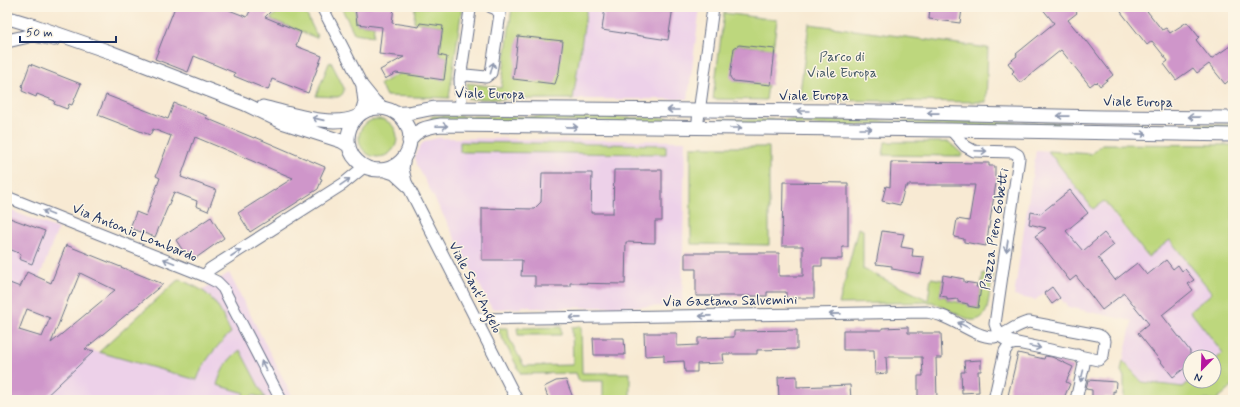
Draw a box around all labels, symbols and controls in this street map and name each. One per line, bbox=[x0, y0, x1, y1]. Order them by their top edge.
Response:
scale bar bbox=[20, 18, 116, 44]
text: 50 m bbox=[26, 25, 53, 41]
park label: Parco di Viale Europa bbox=[807, 48, 877, 82]
one-way arrow bbox=[489, 62, 496, 75]
street label: Viale Europa bbox=[455, 84, 525, 104]
street label: Viale Europa bbox=[779, 87, 849, 105]
street label: Viale Europa bbox=[1103, 92, 1173, 112]
one-way arrow bbox=[667, 106, 680, 114]
one-way arrow bbox=[797, 107, 810, 115]
one-way arrow bbox=[927, 109, 940, 116]
one-way arrow bbox=[1057, 112, 1070, 119]
one-way arrow bbox=[1188, 113, 1201, 121]
one-way arrow bbox=[312, 115, 325, 123]
one-way arrow bbox=[435, 122, 448, 129]
one-way arrow bbox=[565, 123, 578, 131]
one-way arrow bbox=[729, 125, 742, 132]
one-way arrow bbox=[859, 125, 872, 133]
one-way arrow bbox=[1134, 130, 1147, 137]
one-way arrow bbox=[974, 147, 987, 155]
street label: Piazza Piero Gobetti bbox=[976, 167, 1014, 291]
one-way arrow bbox=[339, 178, 350, 186]
street label: Via Antonio Lombardo bbox=[69, 200, 200, 266]
one-way arrow bbox=[43, 209, 55, 217]
street label: Viale Sant'Angelo bbox=[442, 239, 506, 337]
one-way arrow bbox=[1002, 239, 1010, 252]
one-way arrow bbox=[230, 248, 242, 256]
one-way arrow bbox=[164, 257, 176, 265]
street label: Via Gaetano Salvemini bbox=[663, 291, 797, 311]
one-way arrow bbox=[829, 310, 842, 318]
one-way arrow bbox=[699, 312, 712, 319]
one-way arrow bbox=[569, 314, 582, 321]
one-way arrow bbox=[957, 321, 969, 329]
one-way arrow bbox=[1028, 343, 1041, 351]
north arrow bbox=[1182, 349, 1222, 389]
one-way arrow bbox=[259, 361, 267, 373]
text: N bbox=[1192, 369, 1205, 385]
one-way arrow bbox=[1077, 370, 1085, 383]

